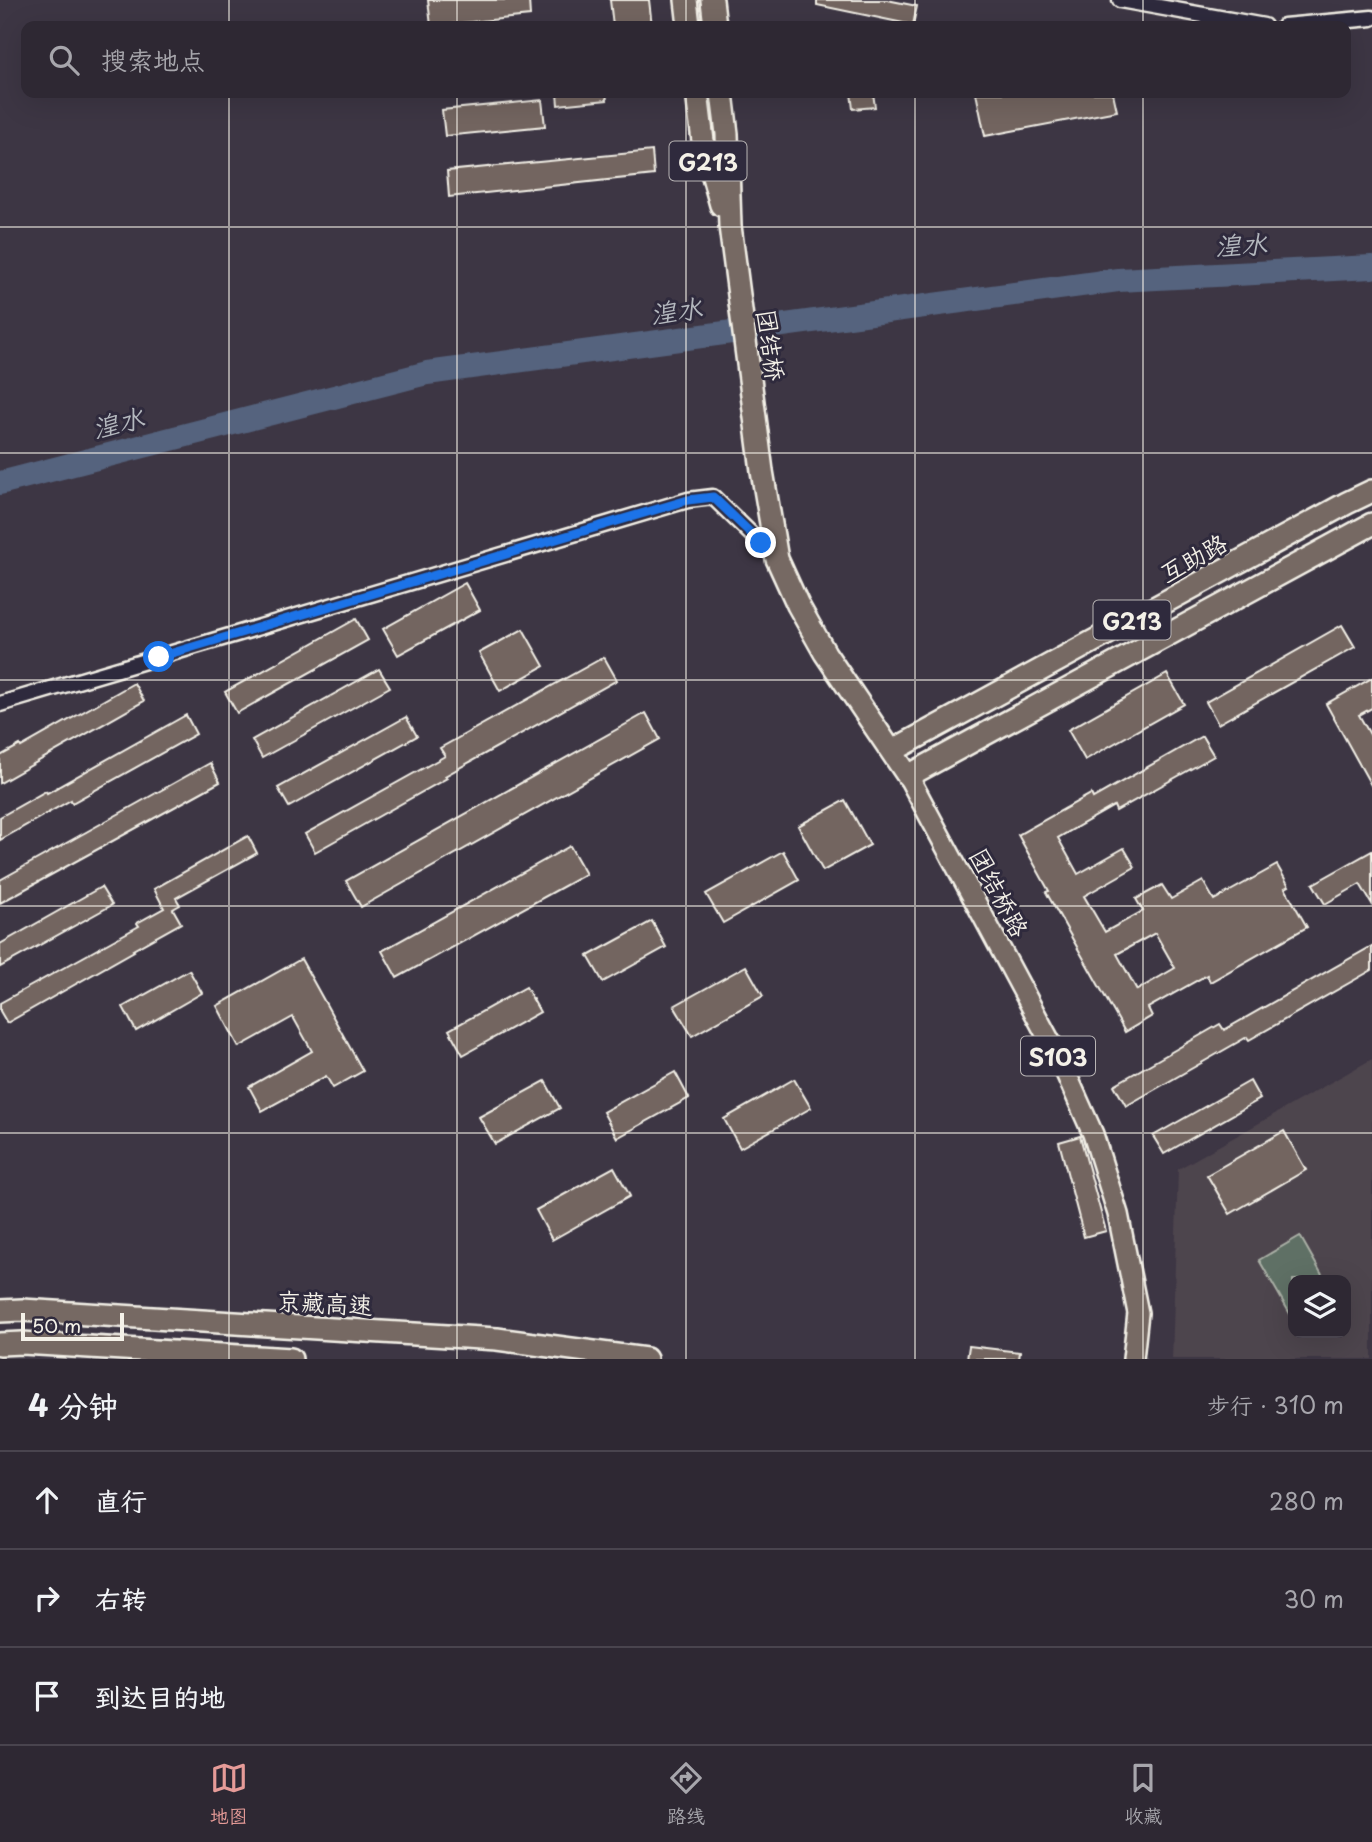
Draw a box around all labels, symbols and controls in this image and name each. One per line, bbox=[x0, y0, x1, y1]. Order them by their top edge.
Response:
search box bbox=[21, 21, 1351, 98]
text: 搜索地点 bbox=[101, 40, 205, 79]
icon: search bbox=[45, 41, 83, 79]
road number: G213 bbox=[670, 142, 746, 180]
water label: 湟水 bbox=[1214, 223, 1269, 265]
water label: 湟水 bbox=[648, 287, 705, 333]
street label: 团结桥 bbox=[749, 307, 795, 383]
water label: 湟水 bbox=[88, 397, 149, 447]
street label: 互助路 bbox=[1153, 524, 1233, 590]
route end bbox=[745, 527, 776, 558]
road number: G213 bbox=[1094, 600, 1170, 640]
route start bbox=[143, 641, 174, 672]
street label: 团结桥路 bbox=[962, 841, 1038, 943]
road number: S103 bbox=[1021, 1036, 1095, 1076]
map controls bbox=[1288, 1275, 1351, 1338]
button: layers bbox=[1288, 1275, 1351, 1338]
street label: 京藏高速 bbox=[276, 1282, 374, 1322]
scale bar bbox=[21, 1310, 124, 1342]
text: 50 m bbox=[32, 1311, 81, 1339]
text: 4 分钟 bbox=[28, 1382, 118, 1427]
text: 步行 · 310 m bbox=[1207, 1387, 1344, 1422]
icon: ahead bbox=[28, 1481, 66, 1519]
text: 直行 bbox=[95, 1481, 147, 1520]
text: 280 m bbox=[1269, 1483, 1344, 1518]
icon: right bbox=[28, 1579, 66, 1617]
text: 右转 bbox=[95, 1579, 147, 1618]
text: 30 m bbox=[1283, 1581, 1344, 1616]
icon: arrive bbox=[28, 1677, 66, 1715]
text: 到达目的地 bbox=[95, 1677, 225, 1716]
tab: 地图 bbox=[210, 1759, 248, 1829]
tab: 路线 bbox=[667, 1759, 705, 1829]
tab: 收藏 bbox=[1124, 1759, 1162, 1829]

